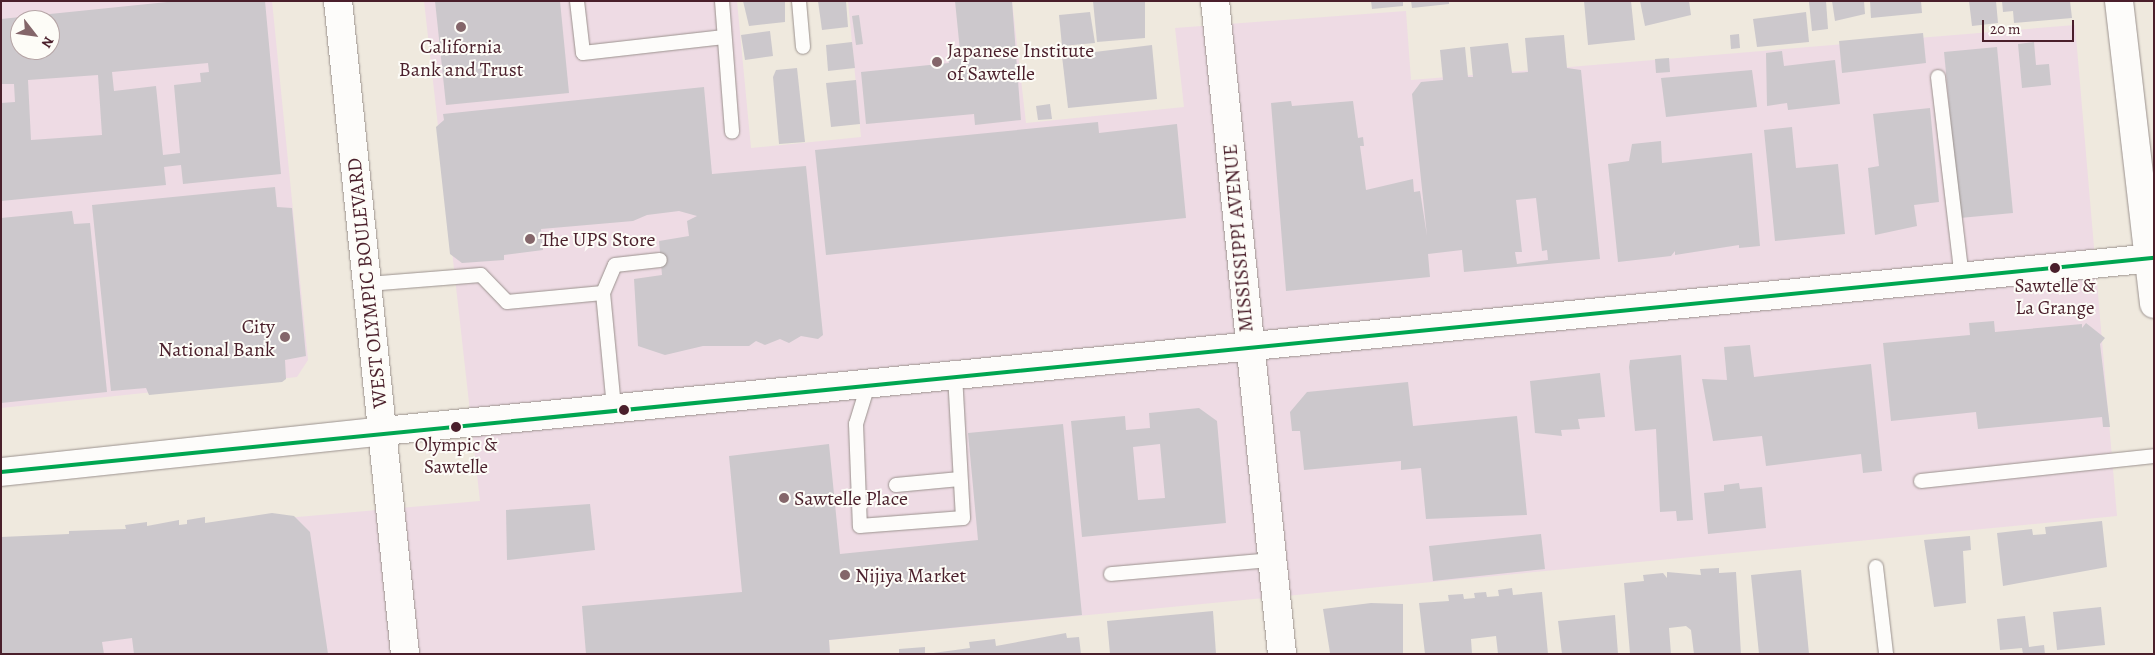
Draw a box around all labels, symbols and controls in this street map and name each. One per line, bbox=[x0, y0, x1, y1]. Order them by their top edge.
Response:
north arrow bbox=[10, 10, 60, 60]
scale bar bbox=[1985, 10, 2078, 42]
text: 20 m bbox=[1990, 19, 2021, 39]
marker: California Bank and Trust bbox=[455, 21, 467, 33]
text: N bbox=[37, 33, 58, 51]
place label: California Bank and Trust bbox=[399, 35, 523, 82]
place label: Japanese Institute of Sawtelle bbox=[947, 39, 1094, 86]
marker: Japanese Institute of Sawtelle bbox=[931, 56, 943, 68]
street label: MISSISSIPPI AVENUE bbox=[1218, 143, 1258, 333]
street label: WEST OLYMPIC BOULEVARD bbox=[342, 157, 392, 409]
place label: The UPS Store bbox=[540, 227, 655, 251]
marker: The UPS Store bbox=[524, 233, 536, 245]
marker: Sawtelle & La Grange bbox=[2050, 263, 2060, 273]
place label: Sawtelle & La Grange bbox=[2014, 276, 2096, 320]
place label: City National Bank bbox=[158, 314, 275, 361]
marker: City National Bank bbox=[279, 331, 291, 343]
unlabelled marker bbox=[619, 405, 629, 415]
marker: Olympic & Sawtelle bbox=[451, 422, 461, 432]
place label: Olympic & Sawtelle bbox=[415, 435, 497, 479]
place label: Sawtelle Place bbox=[794, 486, 908, 510]
marker: Sawtelle Place bbox=[778, 492, 790, 504]
place label: Nijiya Market bbox=[855, 563, 966, 587]
marker: Nijiya Market bbox=[839, 569, 851, 581]

